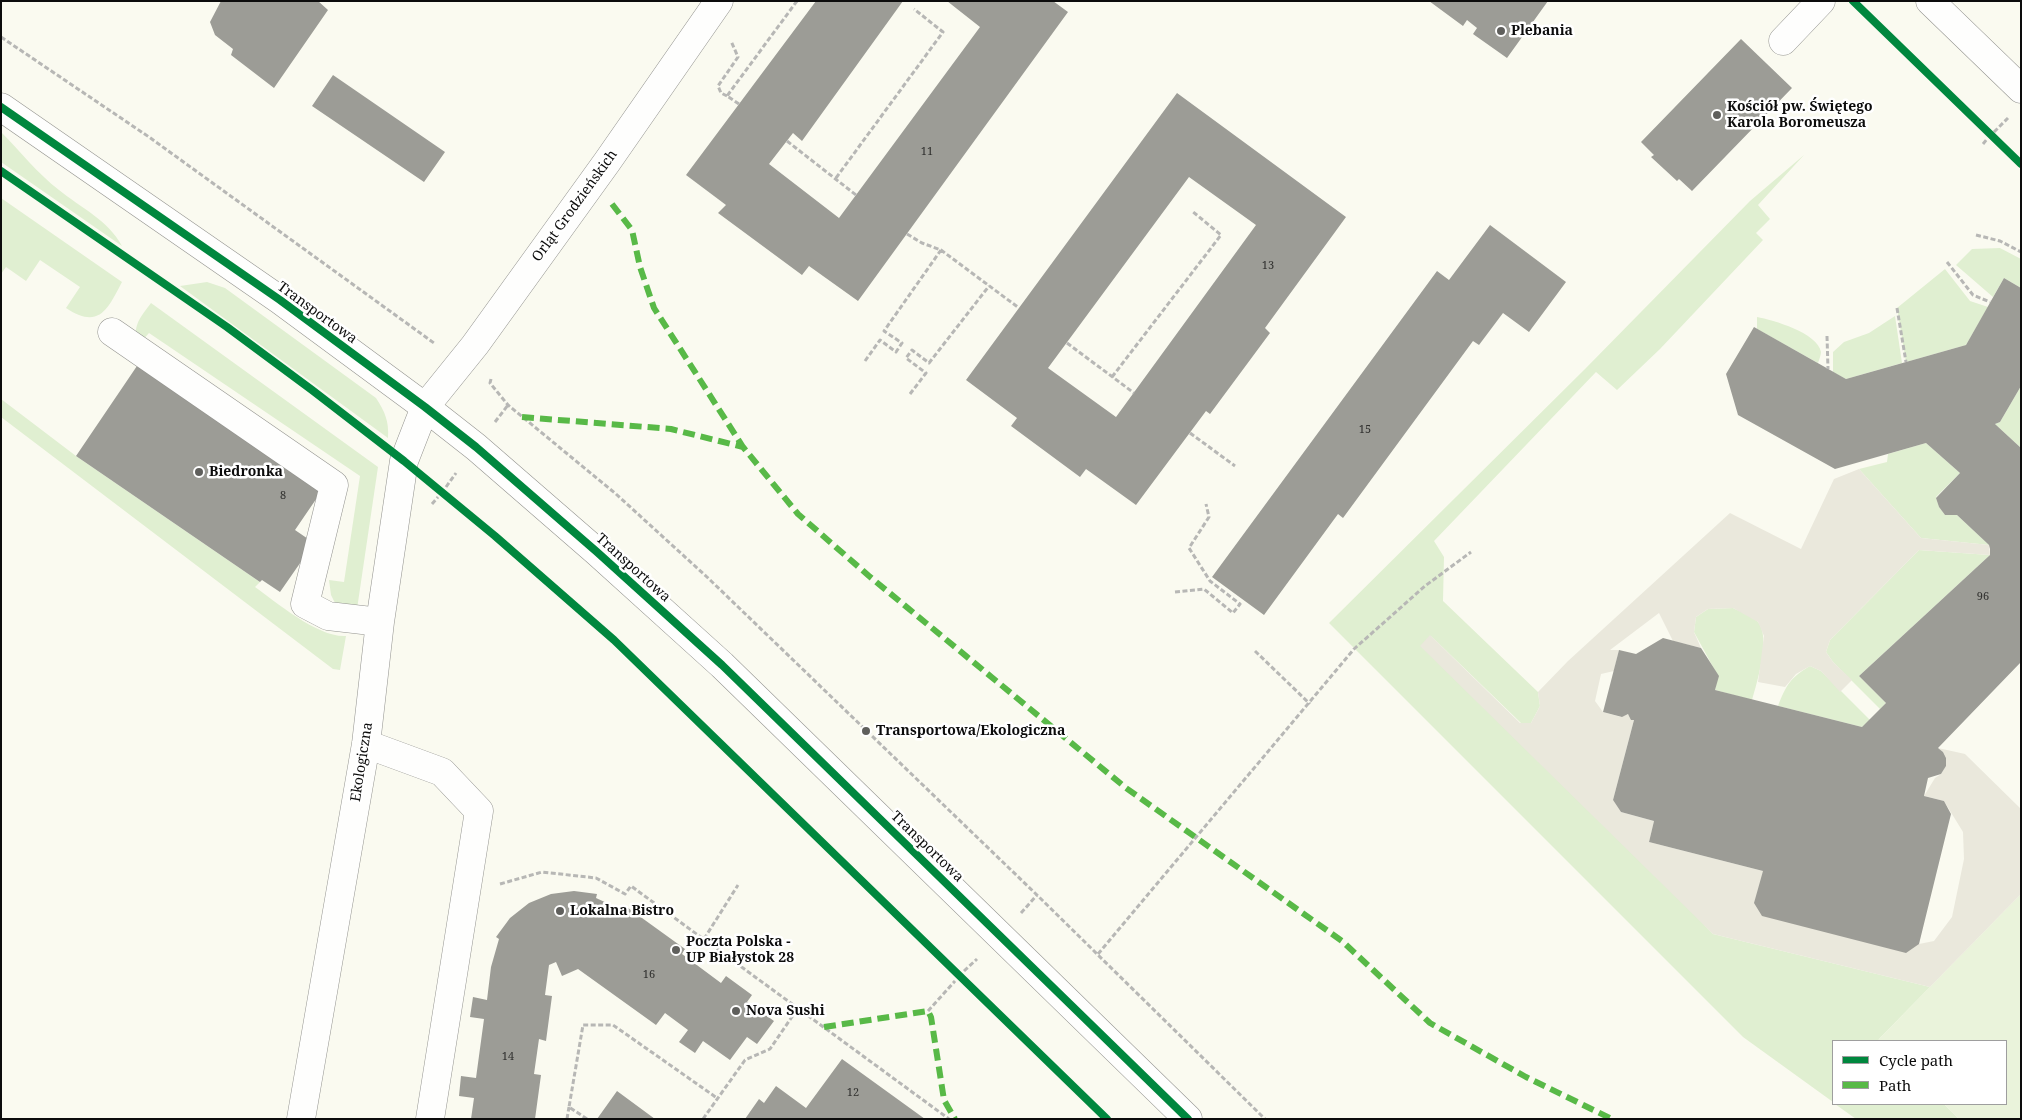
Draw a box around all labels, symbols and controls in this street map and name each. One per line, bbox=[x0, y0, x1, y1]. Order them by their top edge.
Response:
place label: Plebania bbox=[1511, 23, 1573, 39]
marker: Plebania bbox=[1495, 25, 1507, 37]
place label: Kościół pw. Świętego Karola Boromeusza bbox=[1727, 99, 1873, 132]
marker: Kościół pw. Świętego Karola Boromeusza bbox=[1711, 109, 1723, 121]
house number: 11 bbox=[921, 145, 933, 159]
street label: Orląt Grodzieńskich bbox=[529, 147, 621, 265]
house number: 13 bbox=[1262, 259, 1274, 273]
street label: Transportowa bbox=[274, 278, 360, 348]
house number: 15 bbox=[1359, 423, 1371, 437]
place label: Biedronka bbox=[209, 464, 283, 480]
marker: Biedronka bbox=[193, 466, 205, 478]
house number: 8 bbox=[280, 489, 286, 503]
street label: Transportowa bbox=[592, 530, 674, 606]
house number: 96 bbox=[1977, 590, 1989, 604]
street label: Ekologiczna bbox=[347, 721, 377, 803]
place label: Transportowa/Ekologiczna bbox=[876, 723, 1065, 739]
marker: Transportowa/Ekologiczna bbox=[860, 725, 872, 737]
street label: Transportowa bbox=[887, 808, 967, 886]
place label: Lokalna Bistro bbox=[570, 903, 674, 919]
marker: Lokalna Bistro bbox=[554, 905, 566, 917]
place label: Poczta Polska - UP Białystok 28 bbox=[686, 934, 794, 966]
marker: Poczta Polska - UP Białystok 28 bbox=[670, 944, 682, 956]
house number: 16 bbox=[643, 968, 655, 982]
place label: Nova Sushi bbox=[746, 1003, 825, 1019]
marker: Nova Sushi bbox=[730, 1005, 742, 1017]
legend bbox=[1832, 1040, 2007, 1105]
house number: 14 bbox=[502, 1050, 514, 1064]
text: Cycle path bbox=[1879, 1050, 1953, 1070]
text: Path bbox=[1879, 1075, 1911, 1095]
house number: 12 bbox=[847, 1086, 859, 1100]

